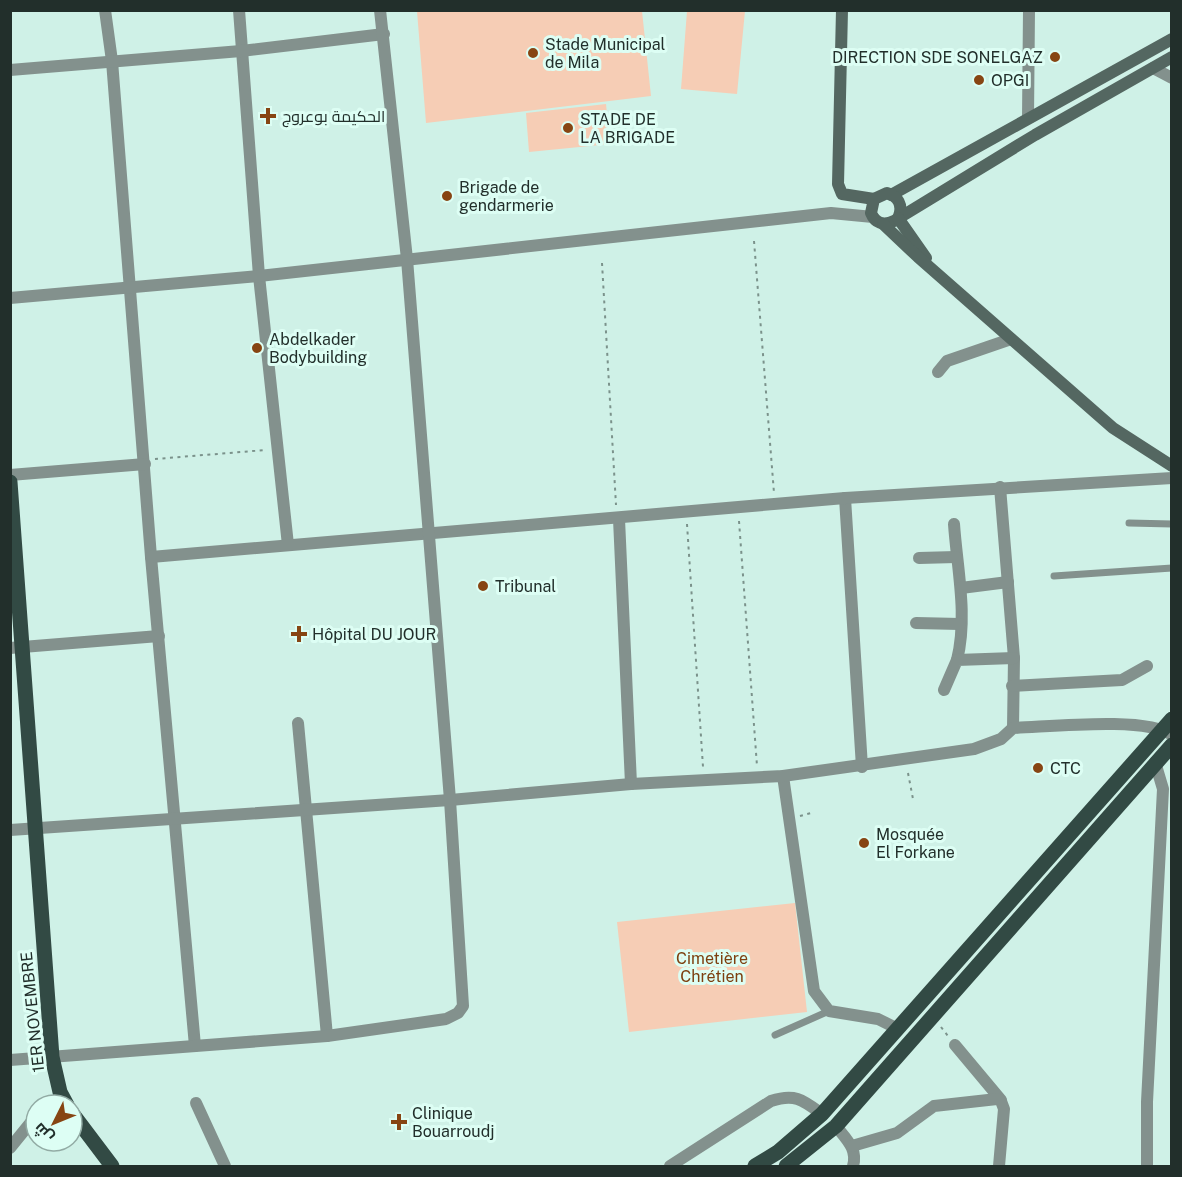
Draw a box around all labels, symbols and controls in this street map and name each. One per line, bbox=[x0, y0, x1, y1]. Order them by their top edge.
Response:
place label: Stade Municipal de Mila bbox=[545, 35, 665, 72]
marker: Stade Municipal de Mila bbox=[526, 46, 540, 60]
place label: DIRECTION SDE SONELGAZ bbox=[832, 48, 1043, 67]
marker: DIRECTION SDE SONELGAZ bbox=[1048, 50, 1062, 64]
place label: OPGI bbox=[991, 71, 1029, 90]
marker: OPGI bbox=[972, 73, 986, 87]
marker: الحكيمة بوعروج bbox=[259, 107, 277, 125]
place label: الحكيمة بوعروج bbox=[282, 107, 385, 128]
place label: STADE DE LA BRIGADE bbox=[580, 110, 675, 147]
marker: STADE DE LA BRIGADE bbox=[561, 121, 575, 135]
place label: Brigade de gendarmerie bbox=[459, 178, 554, 215]
marker: Brigade de gendarmerie bbox=[440, 189, 454, 203]
place label: Abdelkader Bodybuilding bbox=[269, 330, 367, 367]
marker: Abdelkader Bodybuilding bbox=[250, 341, 264, 355]
place label: Tribunal bbox=[495, 577, 556, 596]
marker: Tribunal bbox=[476, 579, 490, 593]
marker: Hôpital DU JOUR bbox=[290, 625, 308, 643]
place label: Hôpital DU JOUR bbox=[312, 625, 436, 644]
place label: CTC bbox=[1050, 759, 1081, 778]
marker: CTC bbox=[1031, 761, 1045, 775]
place label: Mosquée El Forkane bbox=[876, 825, 955, 862]
marker: Mosquée El Forkane bbox=[857, 836, 871, 850]
park label: Cimetière Chrétien bbox=[676, 949, 748, 986]
street label: 1ER NOVEMBRE bbox=[17, 951, 48, 1073]
north arrow bbox=[24, 1093, 84, 1153]
place label: Clinique Bouarroudj bbox=[412, 1104, 494, 1141]
marker: Clinique Bouarroudj bbox=[390, 1113, 408, 1131]
text: ش bbox=[29, 1119, 57, 1147]

